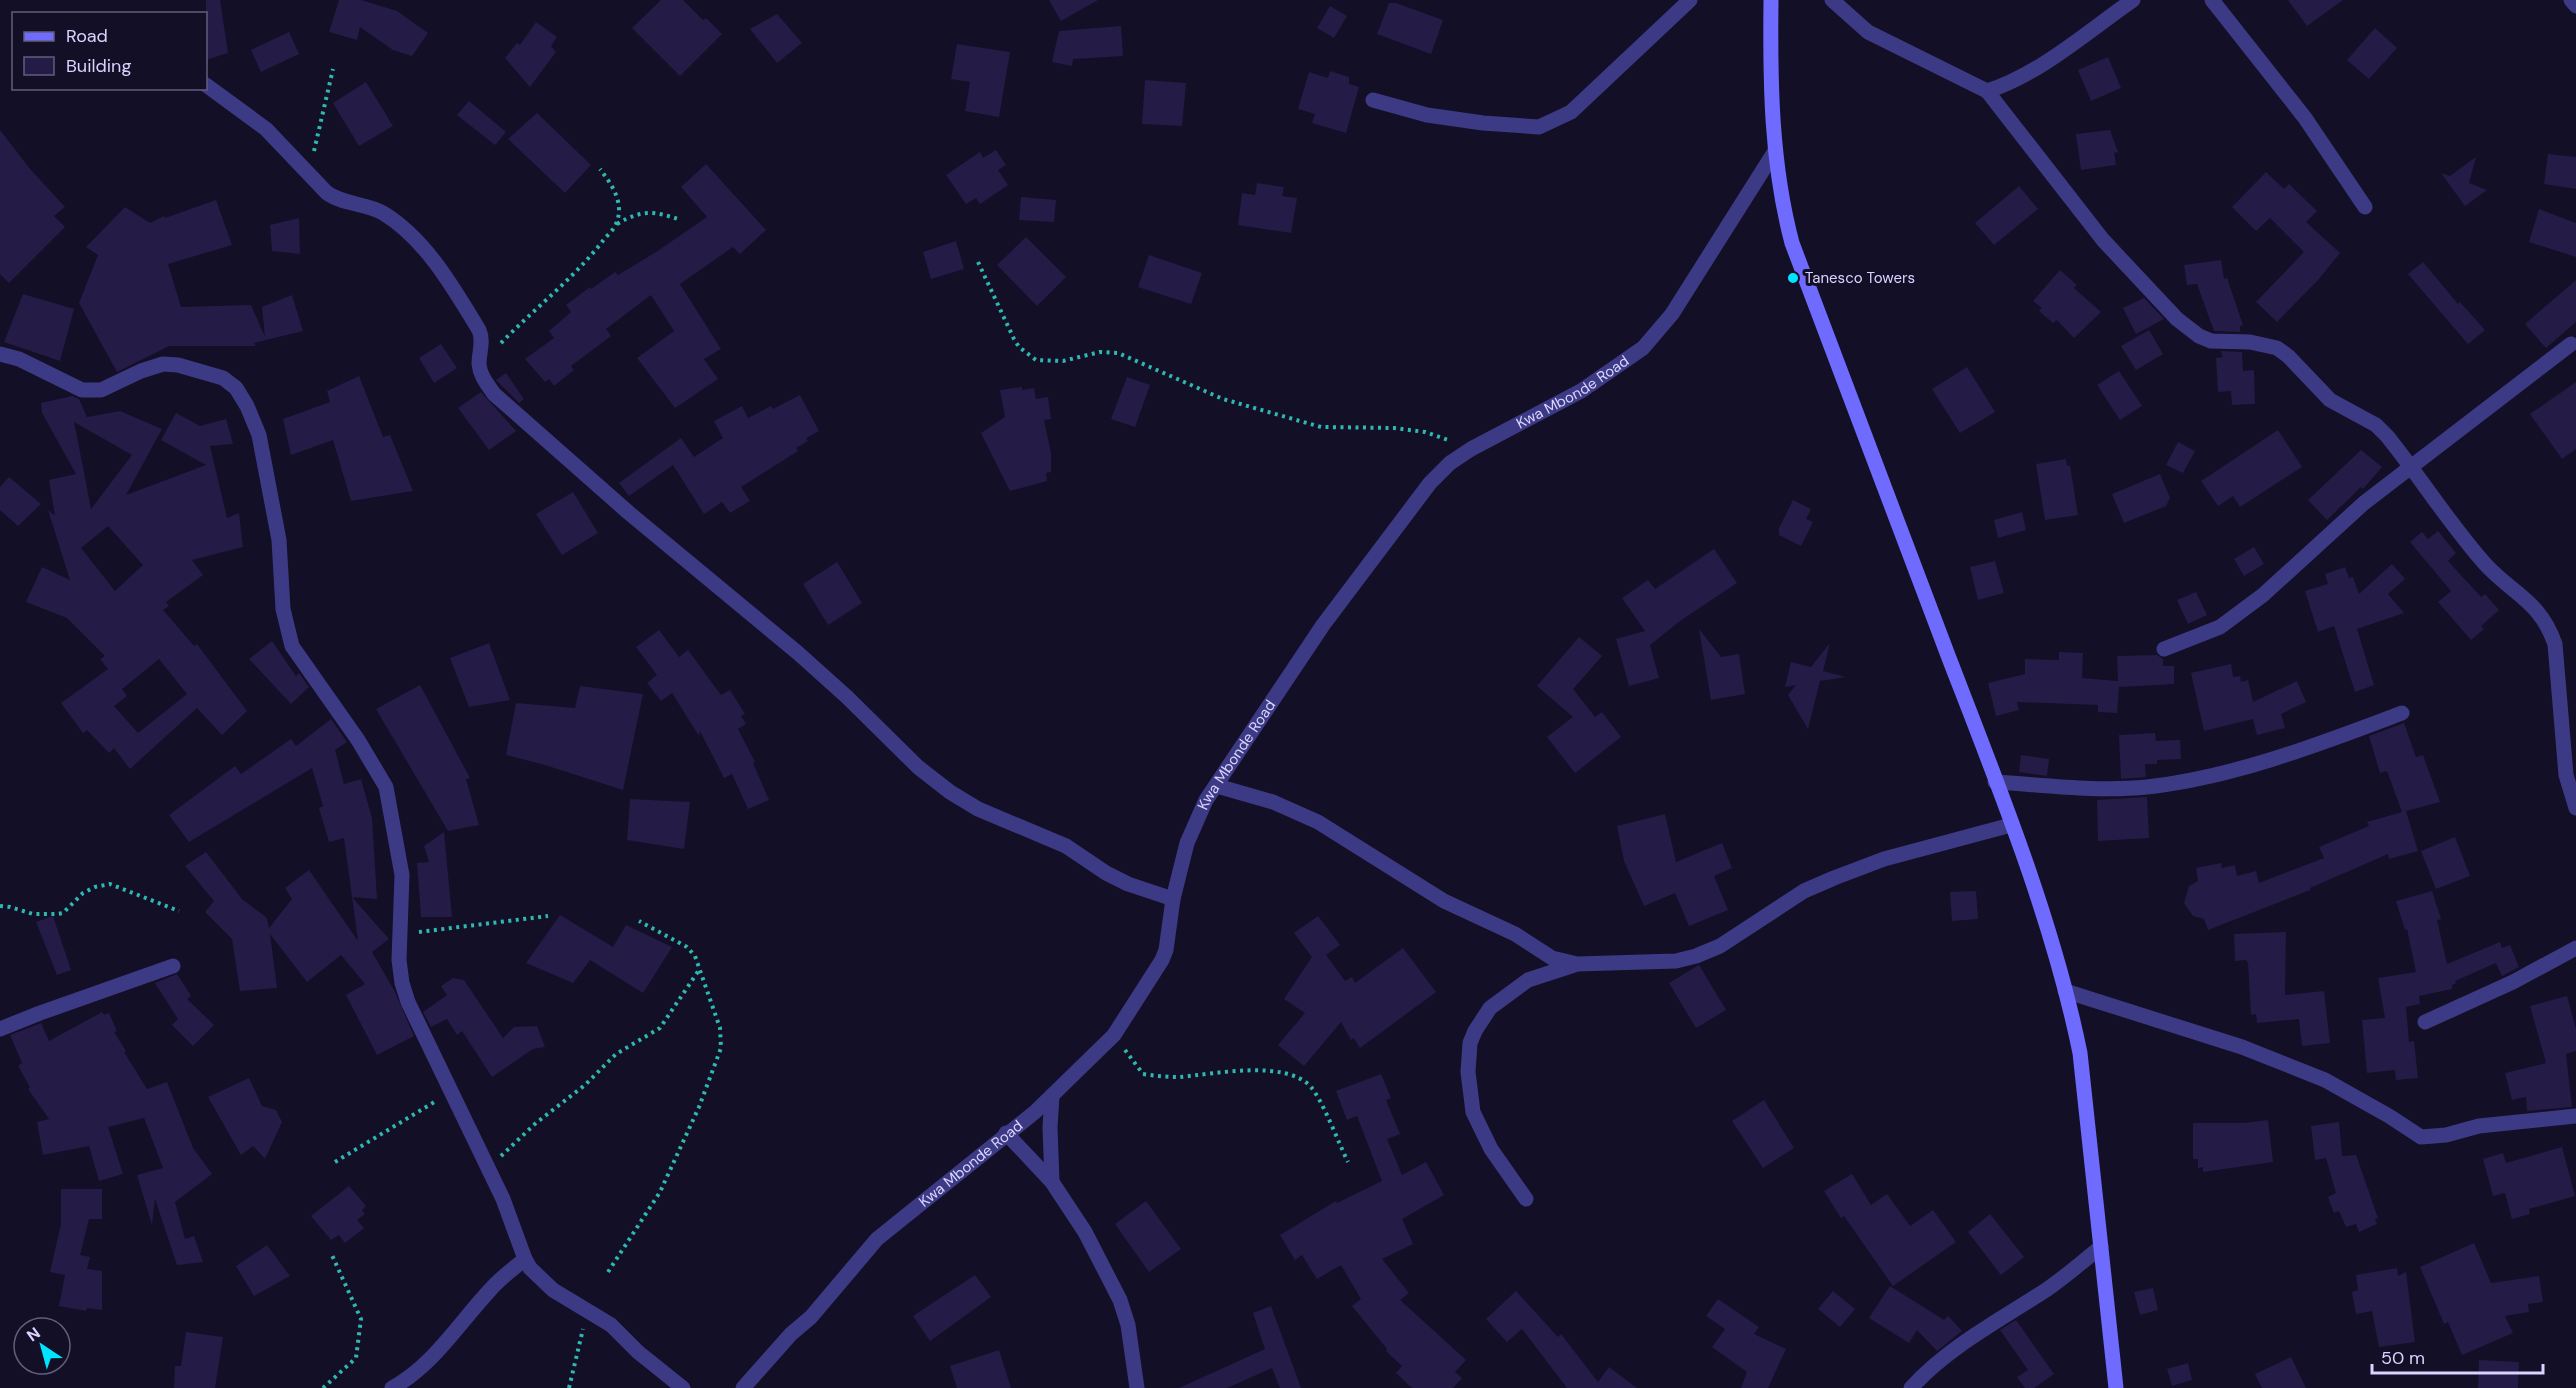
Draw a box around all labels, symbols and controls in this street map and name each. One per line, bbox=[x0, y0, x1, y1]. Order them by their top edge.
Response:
legend bbox=[12, 12, 207, 90]
text: Road bbox=[66, 24, 108, 48]
text: Building bbox=[66, 54, 131, 78]
place label: Tanesco Towers bbox=[1805, 268, 1915, 288]
marker: Tanesco Towers bbox=[1786, 271, 1800, 285]
street label: Kwa Mbonde Road bbox=[1513, 351, 1633, 433]
street label: Kwa Mbonde Road bbox=[1193, 696, 1280, 813]
street label: Kwa Mbonde Road bbox=[915, 1116, 1027, 1212]
north arrow bbox=[12, 1316, 72, 1376]
text: N bbox=[23, 1322, 44, 1346]
scale bar bbox=[2372, 1337, 2543, 1375]
text: 50 m bbox=[2381, 1346, 2425, 1370]

